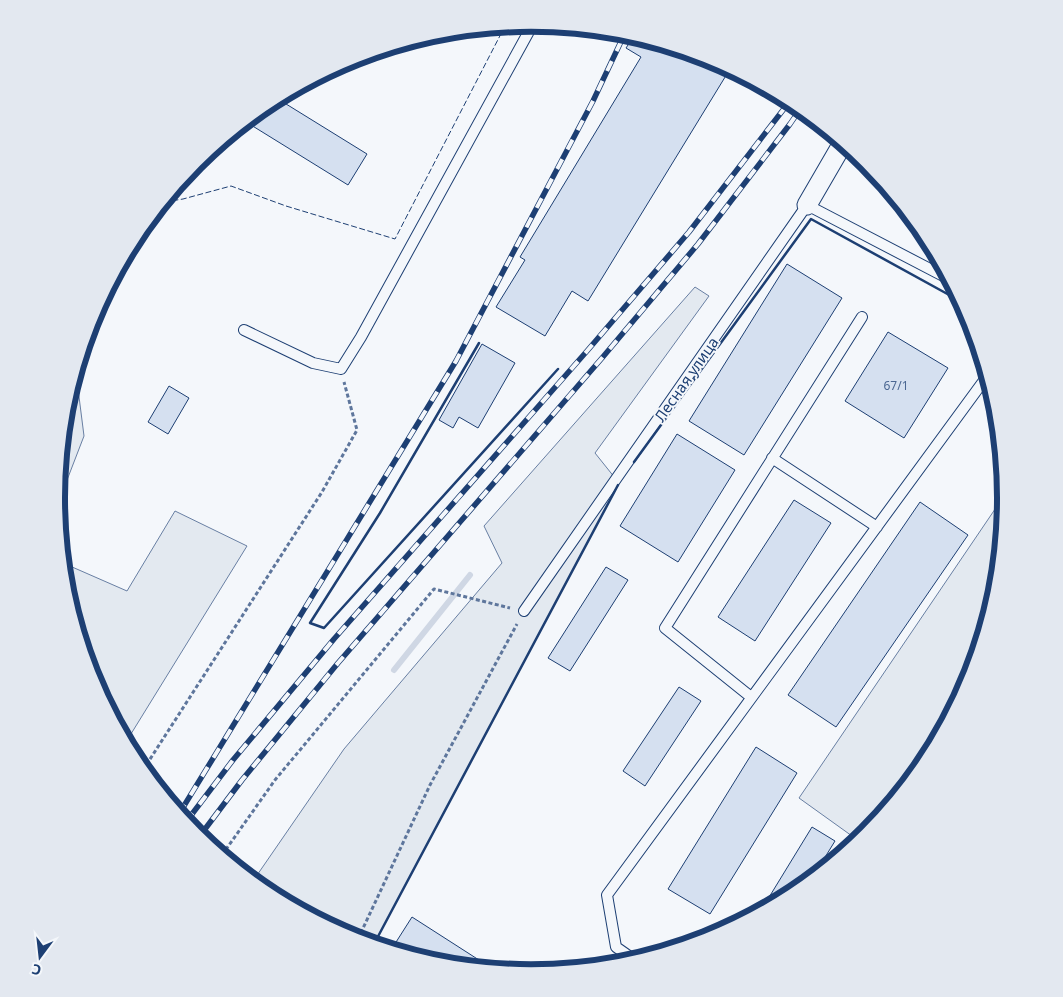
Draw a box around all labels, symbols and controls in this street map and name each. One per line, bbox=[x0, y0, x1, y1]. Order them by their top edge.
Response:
street label: Лесная улица bbox=[649, 333, 723, 425]
house number: 67/1 bbox=[883, 377, 909, 394]
north arrow bbox=[15, 932, 65, 982]
text: С bbox=[30, 960, 43, 980]

